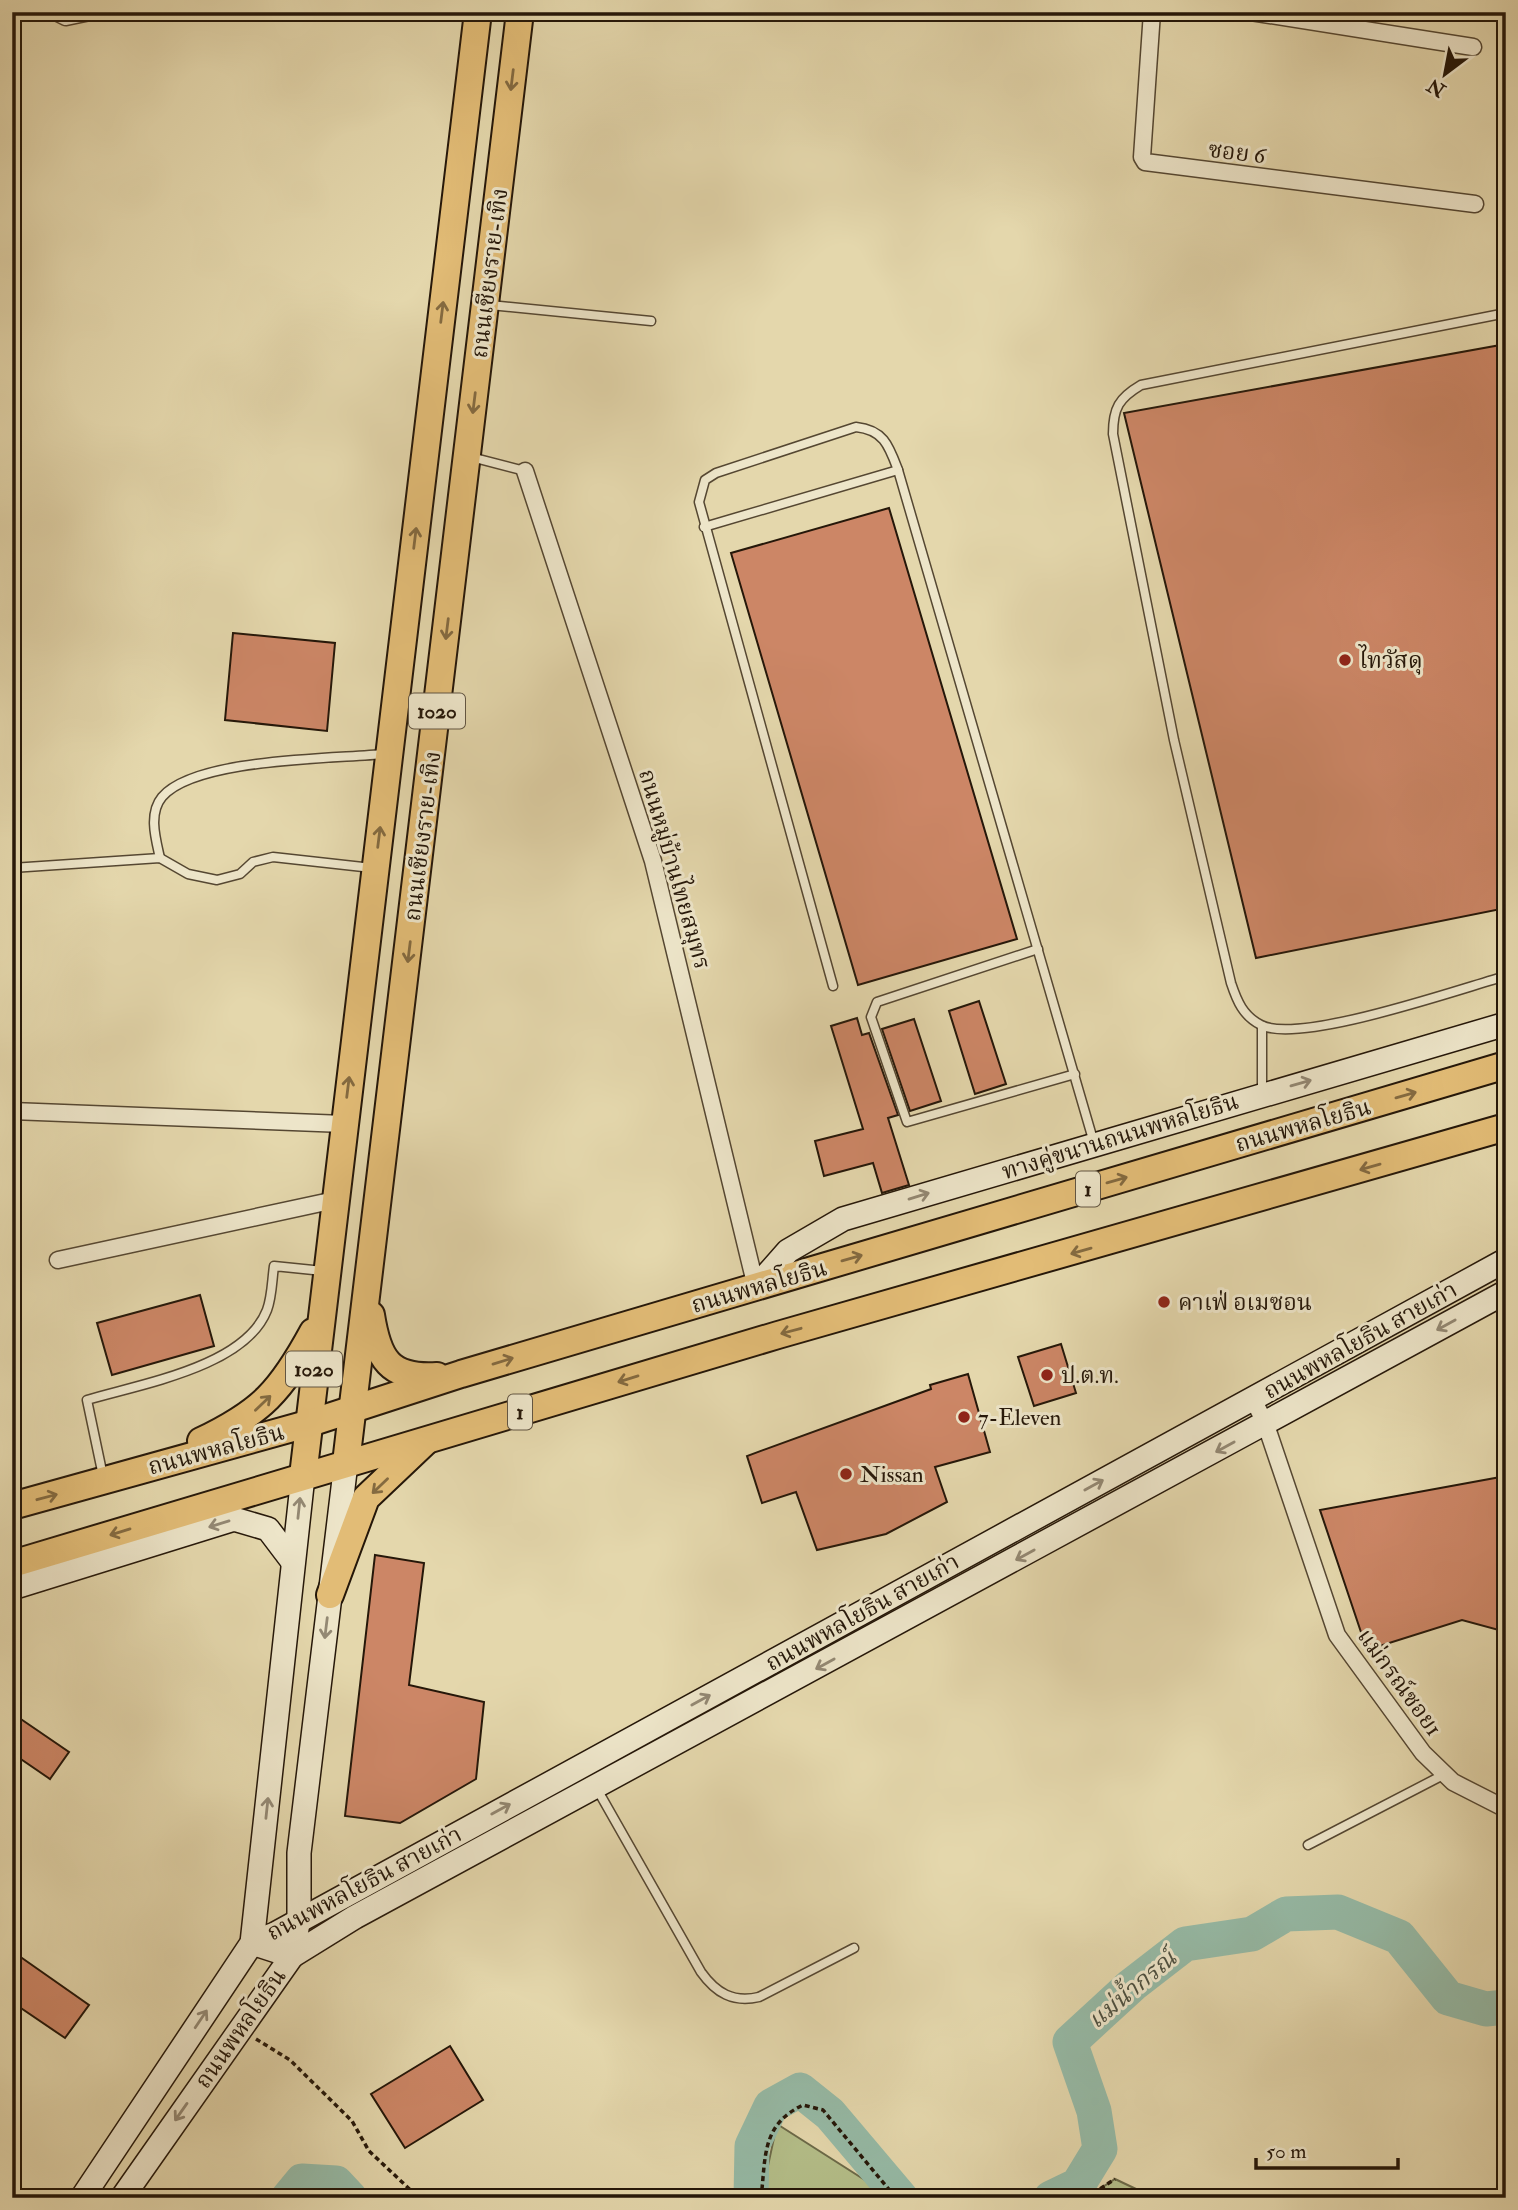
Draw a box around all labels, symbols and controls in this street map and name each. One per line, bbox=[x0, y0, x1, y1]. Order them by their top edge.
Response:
north arrow bbox=[1410, 38, 1480, 108]
one-way arrow bbox=[506, 68, 519, 91]
text: N bbox=[1422, 72, 1451, 103]
street label: ซอย 6 bbox=[1207, 135, 1269, 171]
street label: ถนนเชียงราย-เทิง bbox=[465, 186, 514, 360]
one-way arrow bbox=[435, 302, 448, 324]
one-way arrow bbox=[467, 391, 480, 414]
one-way arrow bbox=[408, 527, 421, 550]
one-way arrow bbox=[440, 617, 453, 640]
place label: ไทวัสดุ bbox=[1358, 644, 1423, 675]
marker: ไทวัสดุ bbox=[1337, 652, 1353, 668]
road number: 1020 bbox=[409, 694, 465, 728]
street label: ถนนเชียงราย-เทิง bbox=[398, 749, 447, 923]
street label: ถนนหมู่บ้านไทยสมุทร bbox=[632, 765, 719, 973]
one-way arrow bbox=[372, 826, 385, 849]
one-way arrow bbox=[402, 941, 415, 963]
one-way arrow bbox=[342, 1076, 355, 1099]
one-way arrow bbox=[1290, 1076, 1312, 1089]
street label: ทางคู่ขนานถนนพหลโยธิน bbox=[998, 1085, 1242, 1186]
one-way arrow bbox=[1395, 1087, 1417, 1100]
street label: ถนนพหลโยธิน bbox=[1231, 1090, 1374, 1159]
one-way arrow bbox=[1359, 1161, 1381, 1174]
road number: 1 bbox=[1076, 1172, 1100, 1206]
one-way arrow bbox=[1106, 1172, 1128, 1185]
one-way arrow bbox=[908, 1189, 930, 1202]
one-way arrow bbox=[1070, 1245, 1092, 1258]
street label: ถนนพหลโยธิน bbox=[687, 1251, 830, 1320]
one-way arrow bbox=[841, 1251, 863, 1264]
street label: ถนนพหลโยธิน สายเก่า bbox=[1257, 1273, 1462, 1406]
place label: คาเฟ่ อเมซอน bbox=[1178, 1288, 1312, 1317]
marker: คาเฟ่ อเมซอน bbox=[1156, 1294, 1172, 1310]
one-way arrow bbox=[1436, 1319, 1457, 1332]
one-way arrow bbox=[780, 1326, 802, 1339]
road number: 1020 bbox=[286, 1352, 342, 1386]
one-way arrow bbox=[492, 1354, 514, 1367]
place label: ป.ต.ท. bbox=[1061, 1361, 1119, 1390]
marker: ป.ต.ท. bbox=[1039, 1367, 1055, 1383]
one-way arrow bbox=[617, 1374, 639, 1387]
road number: 1 bbox=[508, 1394, 532, 1430]
one-way arrow bbox=[255, 1395, 272, 1412]
place label: 7-Eleven bbox=[978, 1403, 1062, 1432]
marker: 7-Eleven bbox=[956, 1409, 972, 1425]
street label: ถนนพหลโยธิน bbox=[144, 1415, 287, 1482]
one-way arrow bbox=[1215, 1441, 1236, 1454]
place label: Nissan bbox=[860, 1460, 924, 1489]
marker: Nissan bbox=[838, 1466, 854, 1482]
one-way arrow bbox=[371, 1477, 388, 1494]
one-way arrow bbox=[1083, 1478, 1104, 1492]
one-way arrow bbox=[36, 1489, 58, 1502]
one-way arrow bbox=[293, 1498, 306, 1520]
one-way arrow bbox=[208, 1519, 230, 1531]
one-way arrow bbox=[109, 1526, 131, 1539]
street label: ถนนพหลโยธิน สายเก่า bbox=[759, 1545, 964, 1678]
one-way arrow bbox=[1015, 1549, 1036, 1562]
one-way arrow bbox=[320, 1616, 333, 1639]
street label: แม่กรณ์ซอย1 bbox=[1351, 1623, 1448, 1742]
one-way arrow bbox=[816, 1657, 836, 1671]
one-way arrow bbox=[690, 1693, 711, 1706]
one-way arrow bbox=[260, 1797, 273, 1819]
one-way arrow bbox=[490, 1802, 511, 1815]
street label: ถนนพหลโยธิน สายเก่า bbox=[261, 1818, 467, 1947]
water label: แม่น้ำกรณ์ bbox=[1080, 1939, 1186, 2036]
street label: ถนนพหลโยธิน bbox=[187, 1961, 292, 2094]
one-way arrow bbox=[194, 2010, 209, 2029]
one-way arrow bbox=[174, 2102, 188, 2121]
scale bar bbox=[1256, 2126, 1397, 2170]
text: 50 m bbox=[1266, 2138, 1307, 2165]

